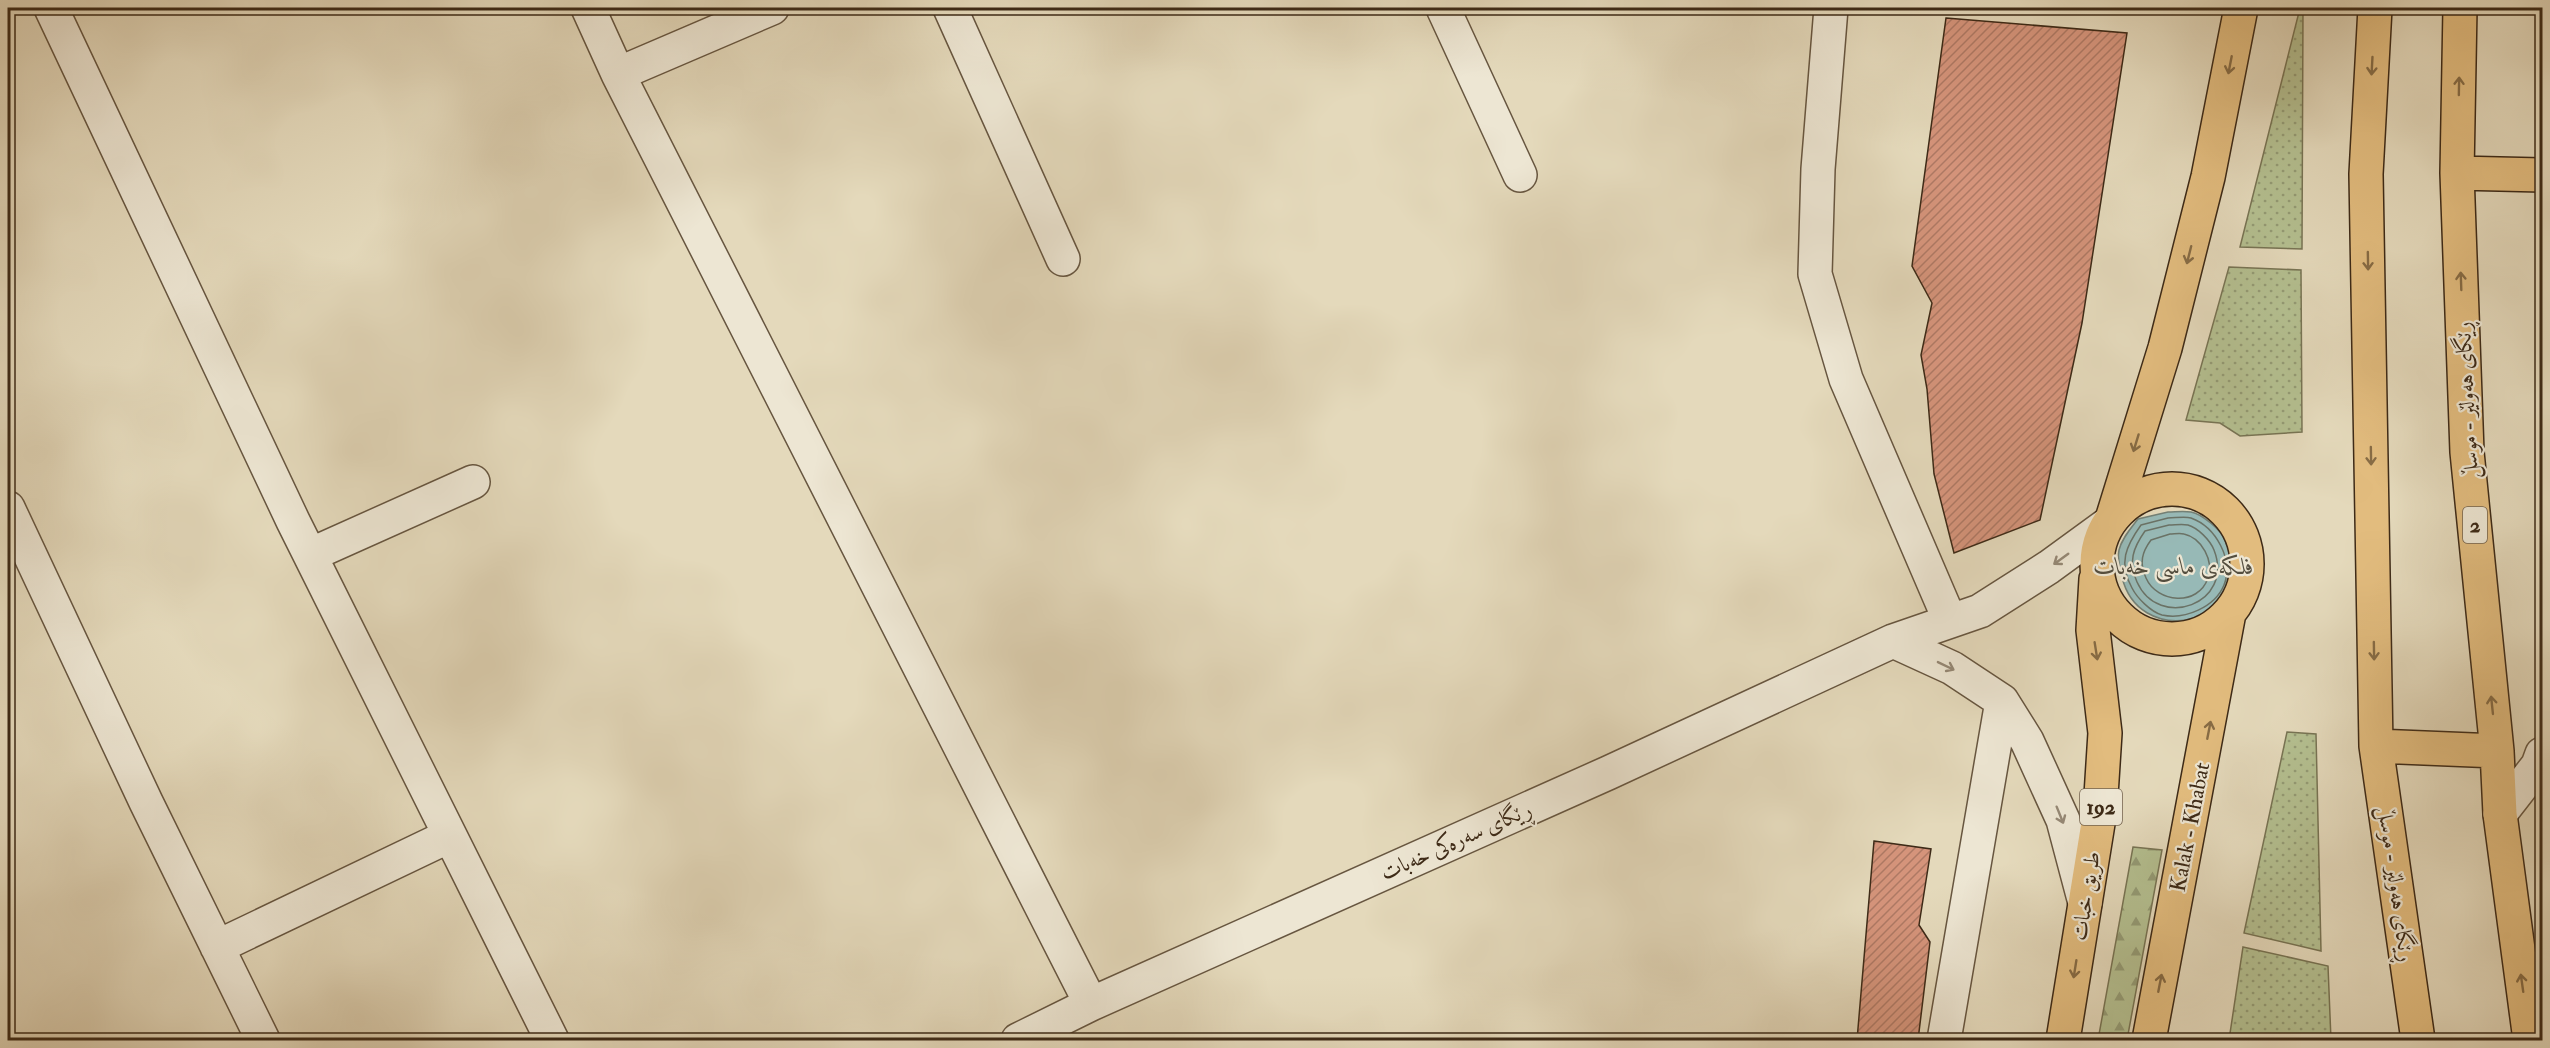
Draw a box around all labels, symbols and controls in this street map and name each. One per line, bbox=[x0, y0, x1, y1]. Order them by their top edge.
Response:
one-way arrow bbox=[2224, 55, 2235, 74]
one-way arrow bbox=[2366, 55, 2377, 75]
one-way arrow bbox=[2453, 76, 2464, 96]
one-way arrow bbox=[2182, 246, 2194, 265]
one-way arrow bbox=[2362, 250, 2374, 270]
one-way arrow bbox=[2456, 271, 2467, 291]
street label: ڕێگای هەولێر - موسڵ bbox=[2449, 321, 2489, 479]
one-way arrow bbox=[2130, 433, 2141, 452]
one-way arrow bbox=[2365, 445, 2377, 465]
road number: 2 bbox=[2463, 507, 2487, 543]
water label: فلکەی ماسی خەبات bbox=[2094, 551, 2254, 583]
one-way arrow bbox=[2053, 552, 2069, 565]
one-way arrow bbox=[2091, 640, 2102, 660]
one-way arrow bbox=[2369, 640, 2380, 660]
one-way arrow bbox=[1936, 660, 1954, 672]
one-way arrow bbox=[2486, 696, 2497, 716]
one-way arrow bbox=[2204, 720, 2215, 740]
street label: Kalak - Khabat bbox=[2164, 760, 2216, 894]
road number: 192 bbox=[2080, 789, 2122, 825]
street label: ڕێگای سەرەکی خەبات bbox=[1376, 795, 1538, 891]
street label: ڕێگای هەولێر - موسڵ bbox=[2367, 804, 2421, 964]
one-way arrow bbox=[2055, 805, 2066, 824]
street label: طريق خبات bbox=[2065, 849, 2107, 943]
one-way arrow bbox=[2069, 959, 2080, 978]
one-way arrow bbox=[2516, 973, 2527, 993]
one-way arrow bbox=[2155, 974, 2166, 993]

